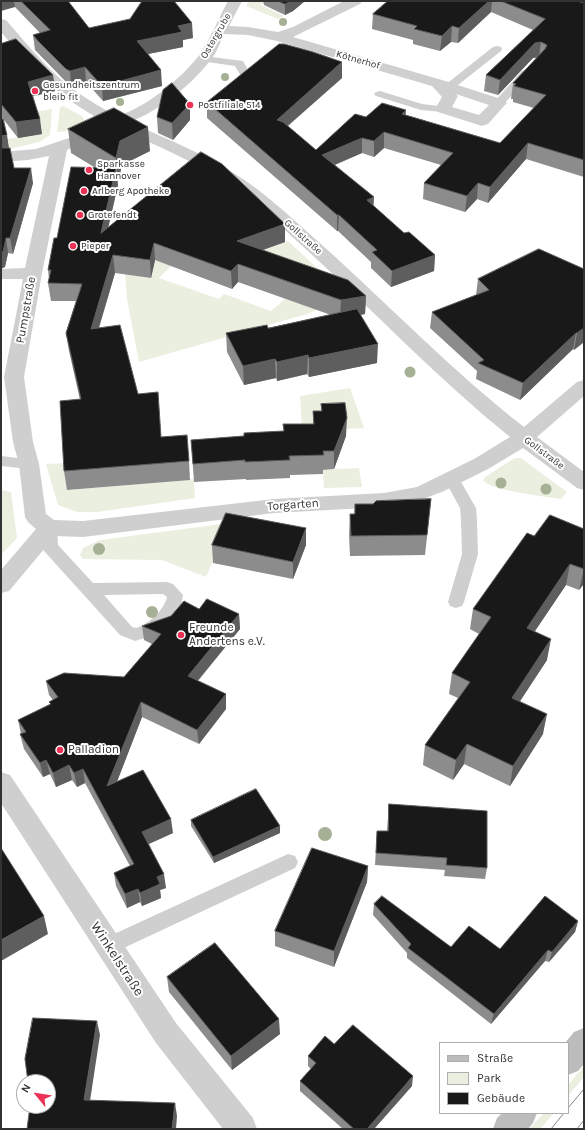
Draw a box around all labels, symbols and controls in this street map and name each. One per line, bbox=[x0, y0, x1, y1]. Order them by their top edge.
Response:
street label: Ostergrube bbox=[198, 11, 234, 61]
street label: Kötnerhof bbox=[335, 48, 381, 72]
place label: Gesundheitszentrum bleib fit bbox=[43, 79, 140, 102]
marker: Gesundheitszentrum bleib fit bbox=[30, 86, 40, 96]
place label: Postfiliale 514 bbox=[198, 99, 261, 111]
marker: Postfiliale 514 bbox=[185, 100, 195, 110]
place label: Sparkasse Hannover bbox=[97, 158, 145, 182]
marker: Sparkasse Hannover bbox=[84, 165, 94, 175]
place label: Arlberg Apotheke bbox=[92, 185, 169, 197]
marker: Arlberg Apotheke bbox=[79, 186, 89, 196]
place label: Grotefendt bbox=[88, 209, 137, 221]
marker: Grotefendt bbox=[75, 210, 85, 220]
street label: Gollstraße bbox=[282, 217, 324, 257]
place label: Pieper bbox=[81, 240, 109, 252]
marker: Pieper bbox=[68, 241, 78, 251]
street label: Pumpstraße bbox=[13, 276, 39, 344]
street label: Gollstraße bbox=[522, 434, 566, 472]
street label: Torgarten bbox=[267, 496, 319, 514]
place label: Freunde Andertens e.V. bbox=[189, 621, 265, 649]
marker: Freunde Andertens e.V. bbox=[176, 630, 186, 640]
place label: Palladion bbox=[68, 743, 119, 757]
marker: Palladion bbox=[55, 745, 65, 755]
street label: Winkelstraße bbox=[87, 919, 147, 999]
legend bbox=[439, 1042, 569, 1114]
text: Straße bbox=[477, 1051, 513, 1065]
text: Park bbox=[477, 1071, 501, 1085]
north arrow bbox=[16, 1074, 56, 1114]
text: N bbox=[18, 1082, 34, 1095]
text: Gebäude bbox=[477, 1091, 525, 1105]

